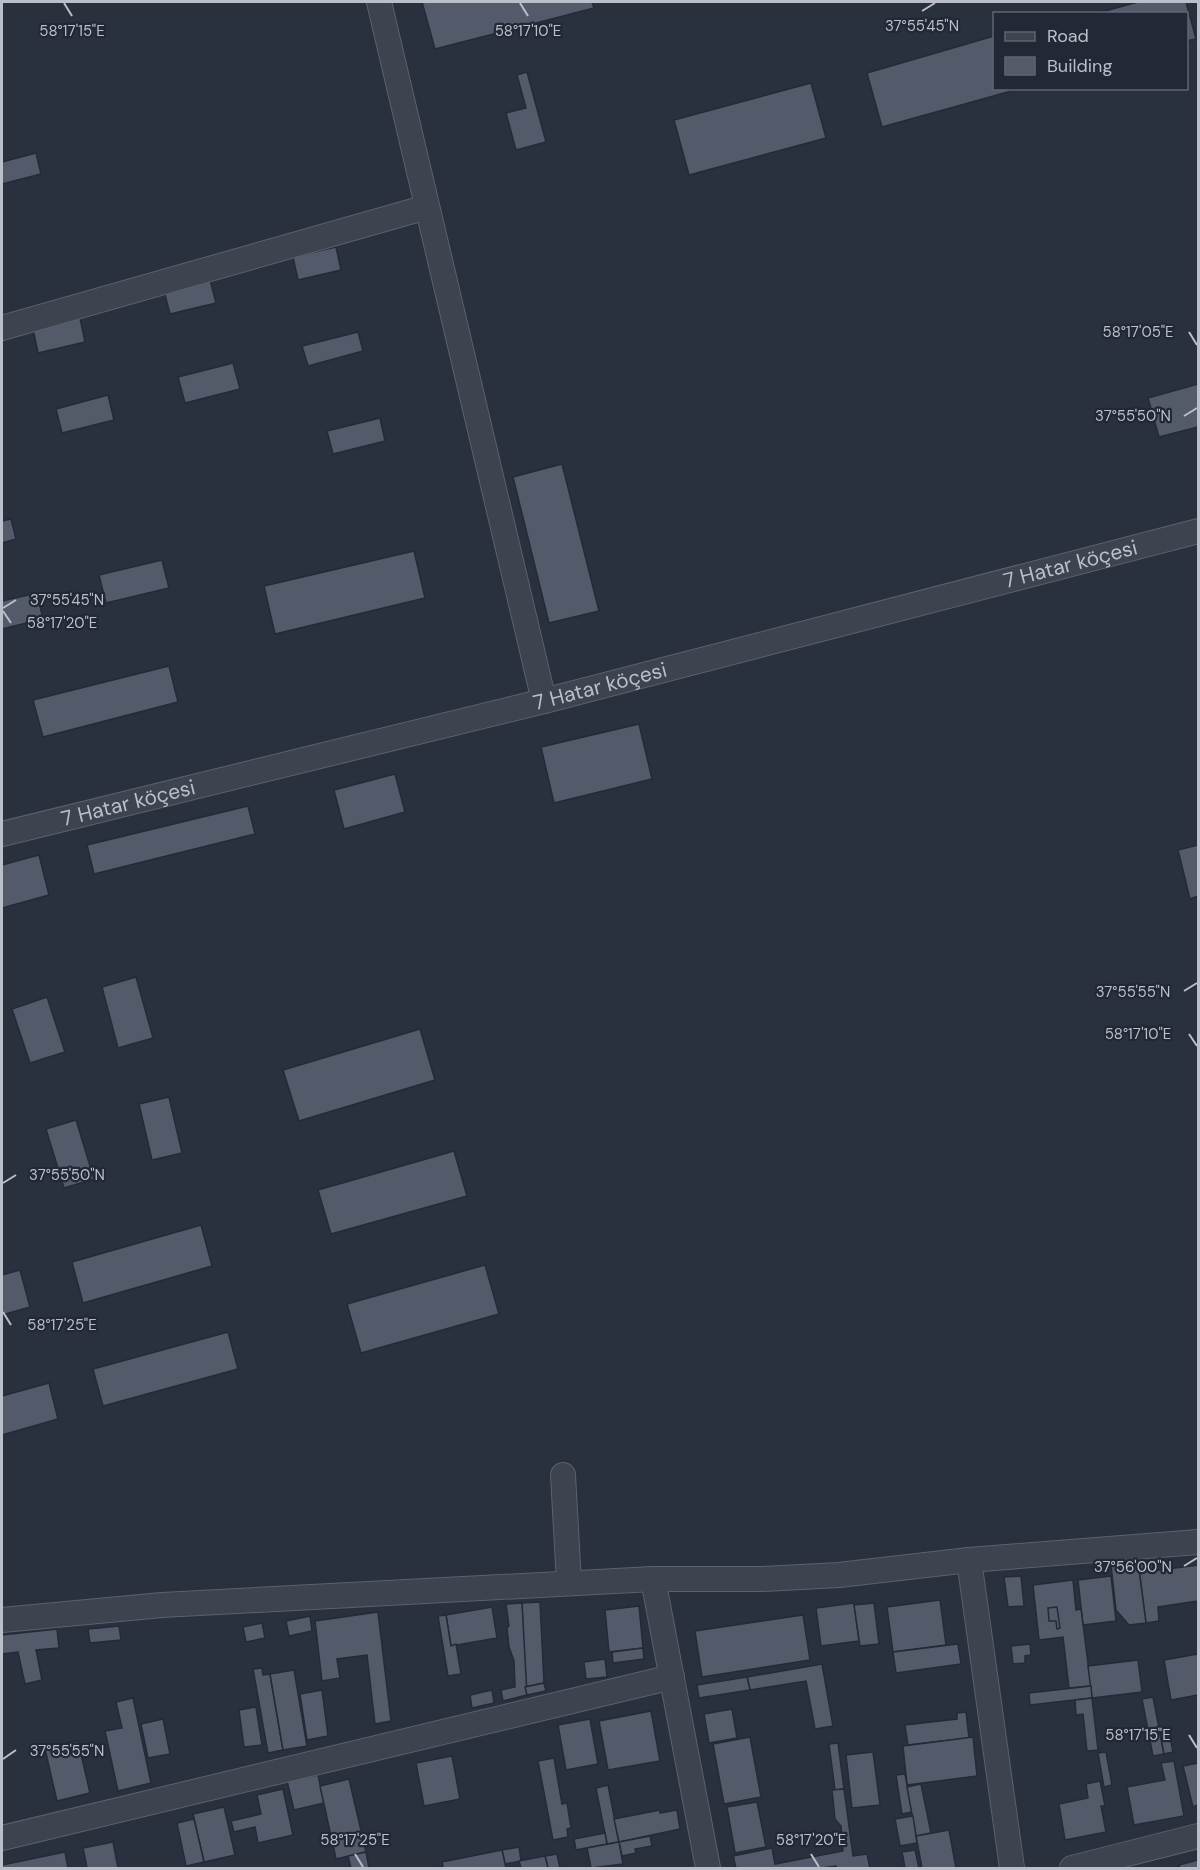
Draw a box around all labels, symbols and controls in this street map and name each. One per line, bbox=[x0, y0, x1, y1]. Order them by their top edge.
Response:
legend bbox=[993, 12, 1188, 90]
text: 37°55'45"N bbox=[885, 16, 959, 36]
text: 58°17'15"E bbox=[39, 21, 105, 41]
text: 58°17'10"E bbox=[495, 21, 561, 41]
text: Road bbox=[1047, 24, 1089, 48]
text: Building bbox=[1047, 54, 1112, 78]
text: 58°17'05"E bbox=[1103, 322, 1173, 342]
text: 37°55'50"N bbox=[1095, 406, 1171, 426]
street label: 7 Hatar köçesi bbox=[1001, 533, 1140, 595]
text: 37°55'45"N bbox=[30, 590, 104, 610]
text: 58°17'20"E bbox=[27, 613, 97, 633]
street label: 7 Hatar köçesi bbox=[530, 656, 670, 717]
street label: 7 Hatar köçesi bbox=[58, 773, 198, 833]
text: 37°55'55"N bbox=[1096, 982, 1170, 1002]
text: 58°17'10"E bbox=[1105, 1024, 1171, 1044]
text: 37°55'50"N bbox=[29, 1165, 105, 1185]
text: 58°17'25"E bbox=[27, 1315, 97, 1335]
text: 37°56'00"N bbox=[1094, 1557, 1172, 1577]
text: 58°17'15"E bbox=[1105, 1725, 1171, 1745]
text: 37°55'55"N bbox=[30, 1741, 104, 1761]
text: 58°17'25"E bbox=[320, 1830, 390, 1850]
text: 58°17'20"E bbox=[776, 1830, 846, 1850]

